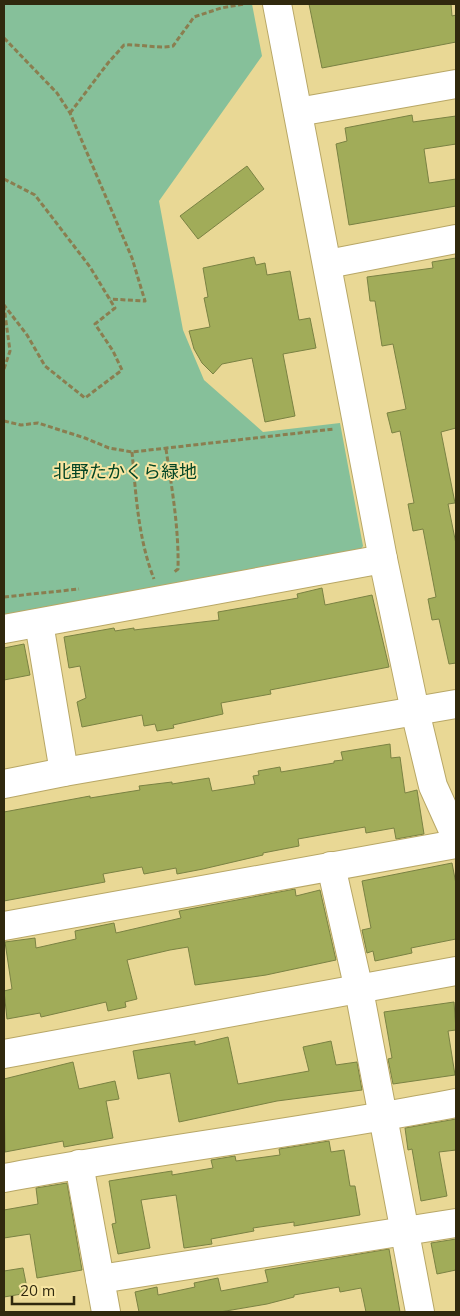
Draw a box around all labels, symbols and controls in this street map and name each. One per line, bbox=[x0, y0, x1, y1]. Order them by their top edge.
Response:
park label: 北野たかくら緑地 bbox=[53, 460, 197, 483]
scale bar bbox=[12, 1274, 75, 1306]
text: 20 m bbox=[20, 1281, 55, 1300]

